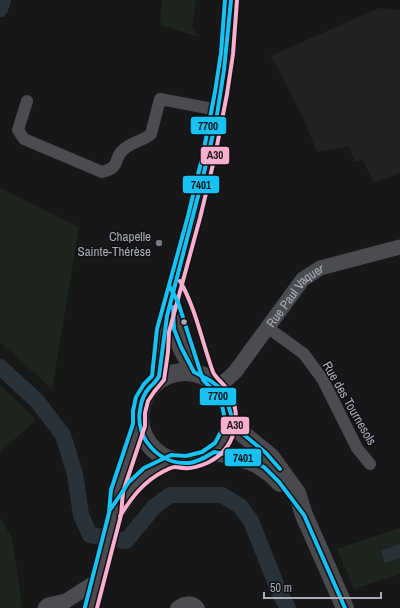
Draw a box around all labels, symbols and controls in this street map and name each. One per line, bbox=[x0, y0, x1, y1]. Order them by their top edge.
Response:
line badge: 7700 bbox=[190, 116, 227, 135]
text: 7700 bbox=[198, 119, 218, 133]
line badge: A30 bbox=[200, 146, 230, 165]
text: A30 bbox=[207, 148, 223, 162]
line badge: 7401 bbox=[182, 175, 220, 194]
text: 7401 bbox=[191, 178, 211, 192]
place label: Chapelle Sainte-Thérèse bbox=[78, 228, 151, 260]
marker: Chapelle Sainte-Thérèse bbox=[154, 238, 164, 248]
street label: Rue Paul Vaquer bbox=[263, 259, 325, 331]
unlabelled marker bbox=[179, 317, 189, 327]
street label: Rue des Tournesols bbox=[319, 358, 380, 448]
line badge: 7700 bbox=[199, 387, 237, 406]
text: 7700 bbox=[208, 389, 228, 403]
line badge: A30 bbox=[220, 416, 250, 435]
text: A30 bbox=[227, 418, 243, 432]
line badge: 7401 bbox=[224, 448, 262, 467]
text: 7401 bbox=[233, 451, 253, 465]
scale bar bbox=[264, 574, 381, 600]
text: 50 m bbox=[270, 580, 292, 596]

